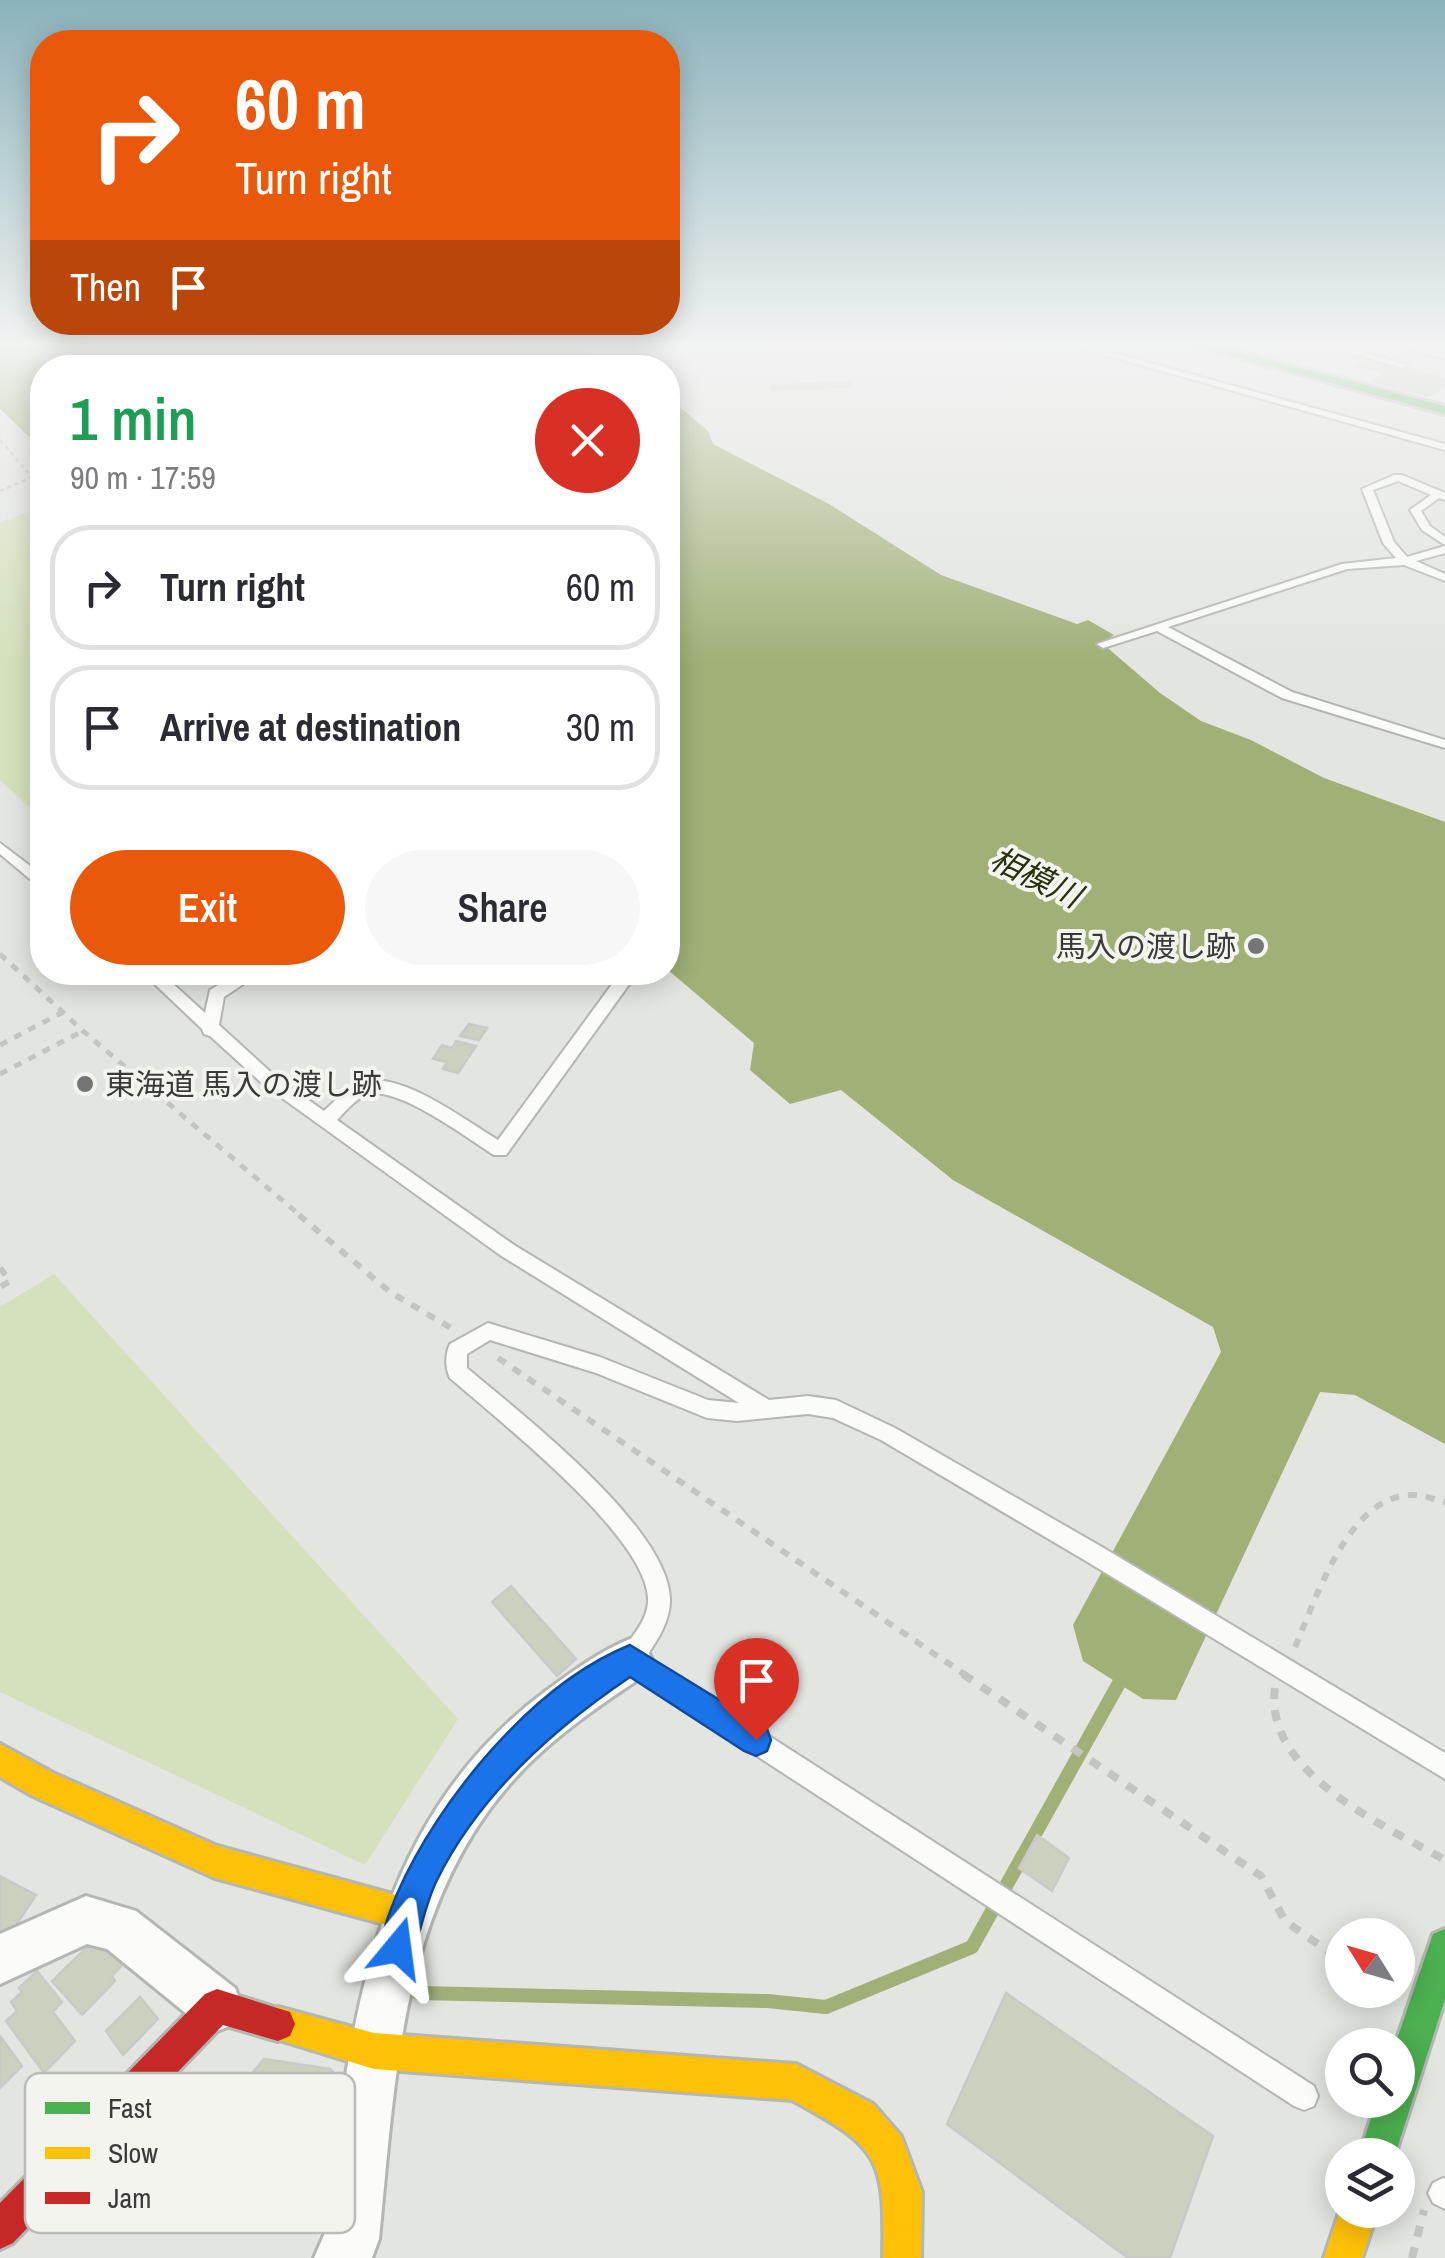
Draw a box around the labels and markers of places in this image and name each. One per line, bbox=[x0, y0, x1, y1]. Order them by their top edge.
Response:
place label: 馬入の渡し跡 bbox=[1056, 926, 1236, 966]
marker: 馬入の渡し跡 bbox=[1245, 935, 1267, 957]
place label: 東海道 馬入の渡し跡 bbox=[105, 1064, 382, 1104]
marker: 東海道 馬入の渡し跡 bbox=[74, 1073, 96, 1095]
pin bbox=[714, 1638, 799, 1741]

